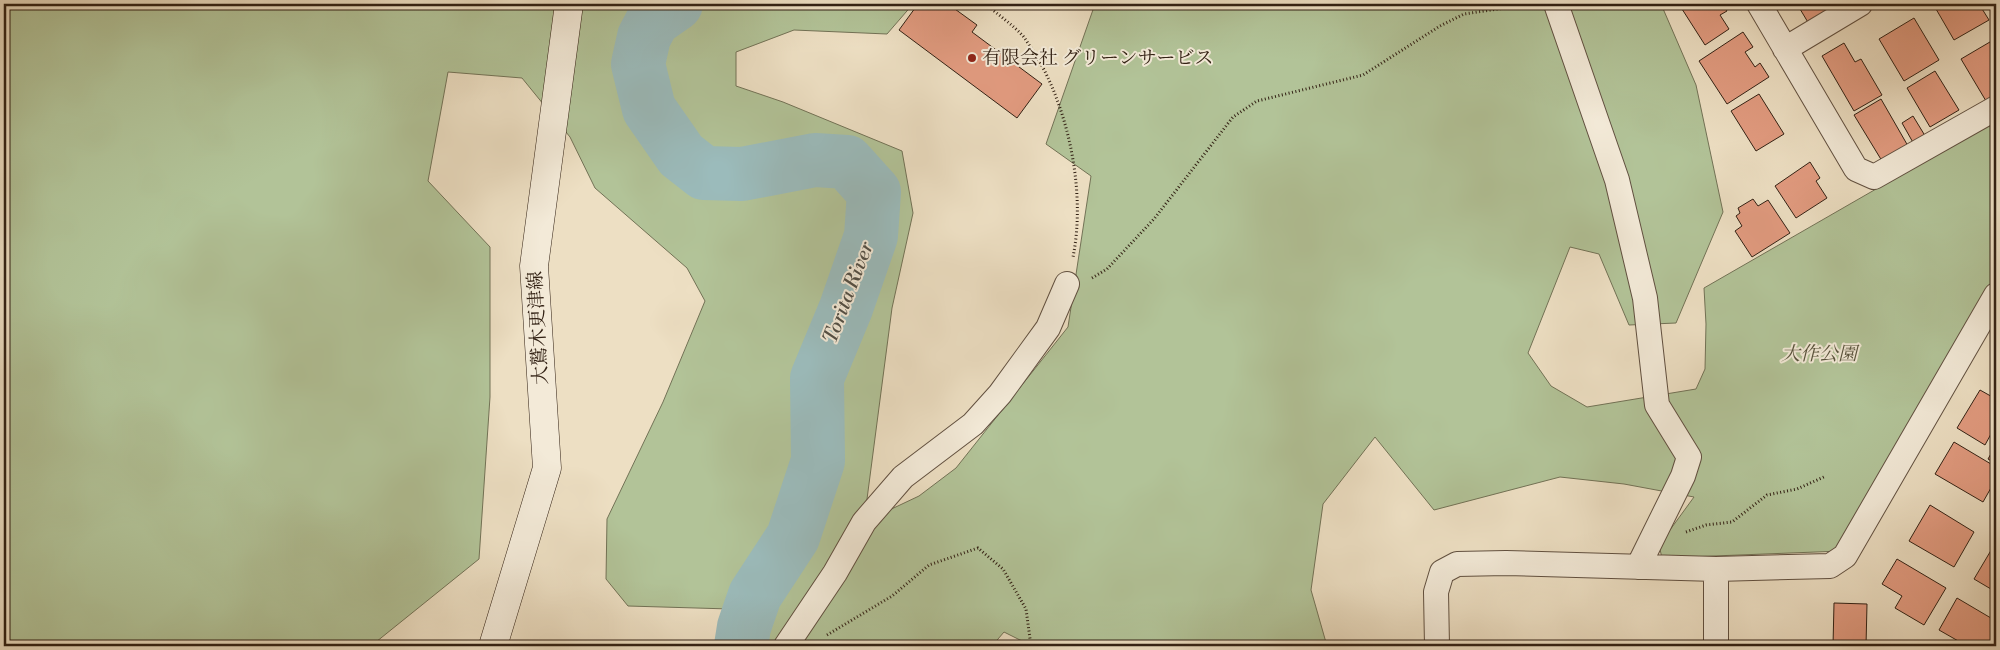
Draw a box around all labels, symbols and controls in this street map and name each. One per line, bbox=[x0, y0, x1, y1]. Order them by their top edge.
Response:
place label: 有限会社 グリーンサービス bbox=[982, 46, 1214, 70]
marker: 有限会社 グリーンサービス bbox=[966, 52, 978, 64]
water label: Torita River bbox=[818, 238, 880, 347]
street label: 大鷲木更津線 bbox=[523, 270, 553, 386]
park label: 大作公園 bbox=[1781, 342, 1860, 366]

